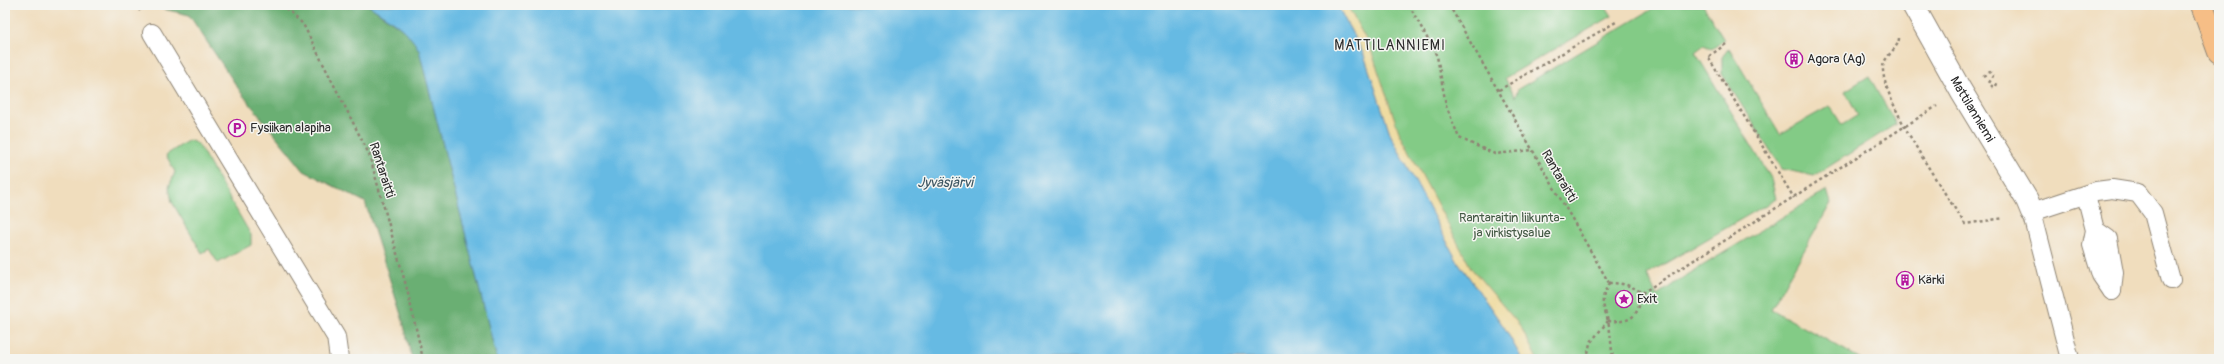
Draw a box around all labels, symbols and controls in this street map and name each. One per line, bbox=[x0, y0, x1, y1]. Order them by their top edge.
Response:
district label: MATTILANNIEMI bbox=[1334, 37, 1446, 54]
building icon: Agora (Ag) bbox=[1784, 49, 1804, 69]
place label: Agora (Ag) bbox=[1807, 51, 1866, 67]
street label: Mattilanniemi bbox=[1947, 74, 1998, 145]
parking icon: Fysiikan alapiha bbox=[227, 118, 247, 138]
place label: Fysiikan alapiha bbox=[250, 120, 331, 136]
street label: Rantaraitti bbox=[366, 140, 398, 200]
street label: Rantaraitti bbox=[1538, 147, 1580, 205]
water label: Jyväsjärvi bbox=[917, 174, 975, 191]
park label: Rantaraitin liikunta- ja virkistysalue bbox=[1459, 210, 1565, 241]
building icon: Kärki bbox=[1895, 270, 1915, 290]
place label: Kärki bbox=[1918, 272, 1944, 288]
place icon: Exit bbox=[1614, 289, 1634, 309]
place label: Exit bbox=[1637, 291, 1658, 307]

